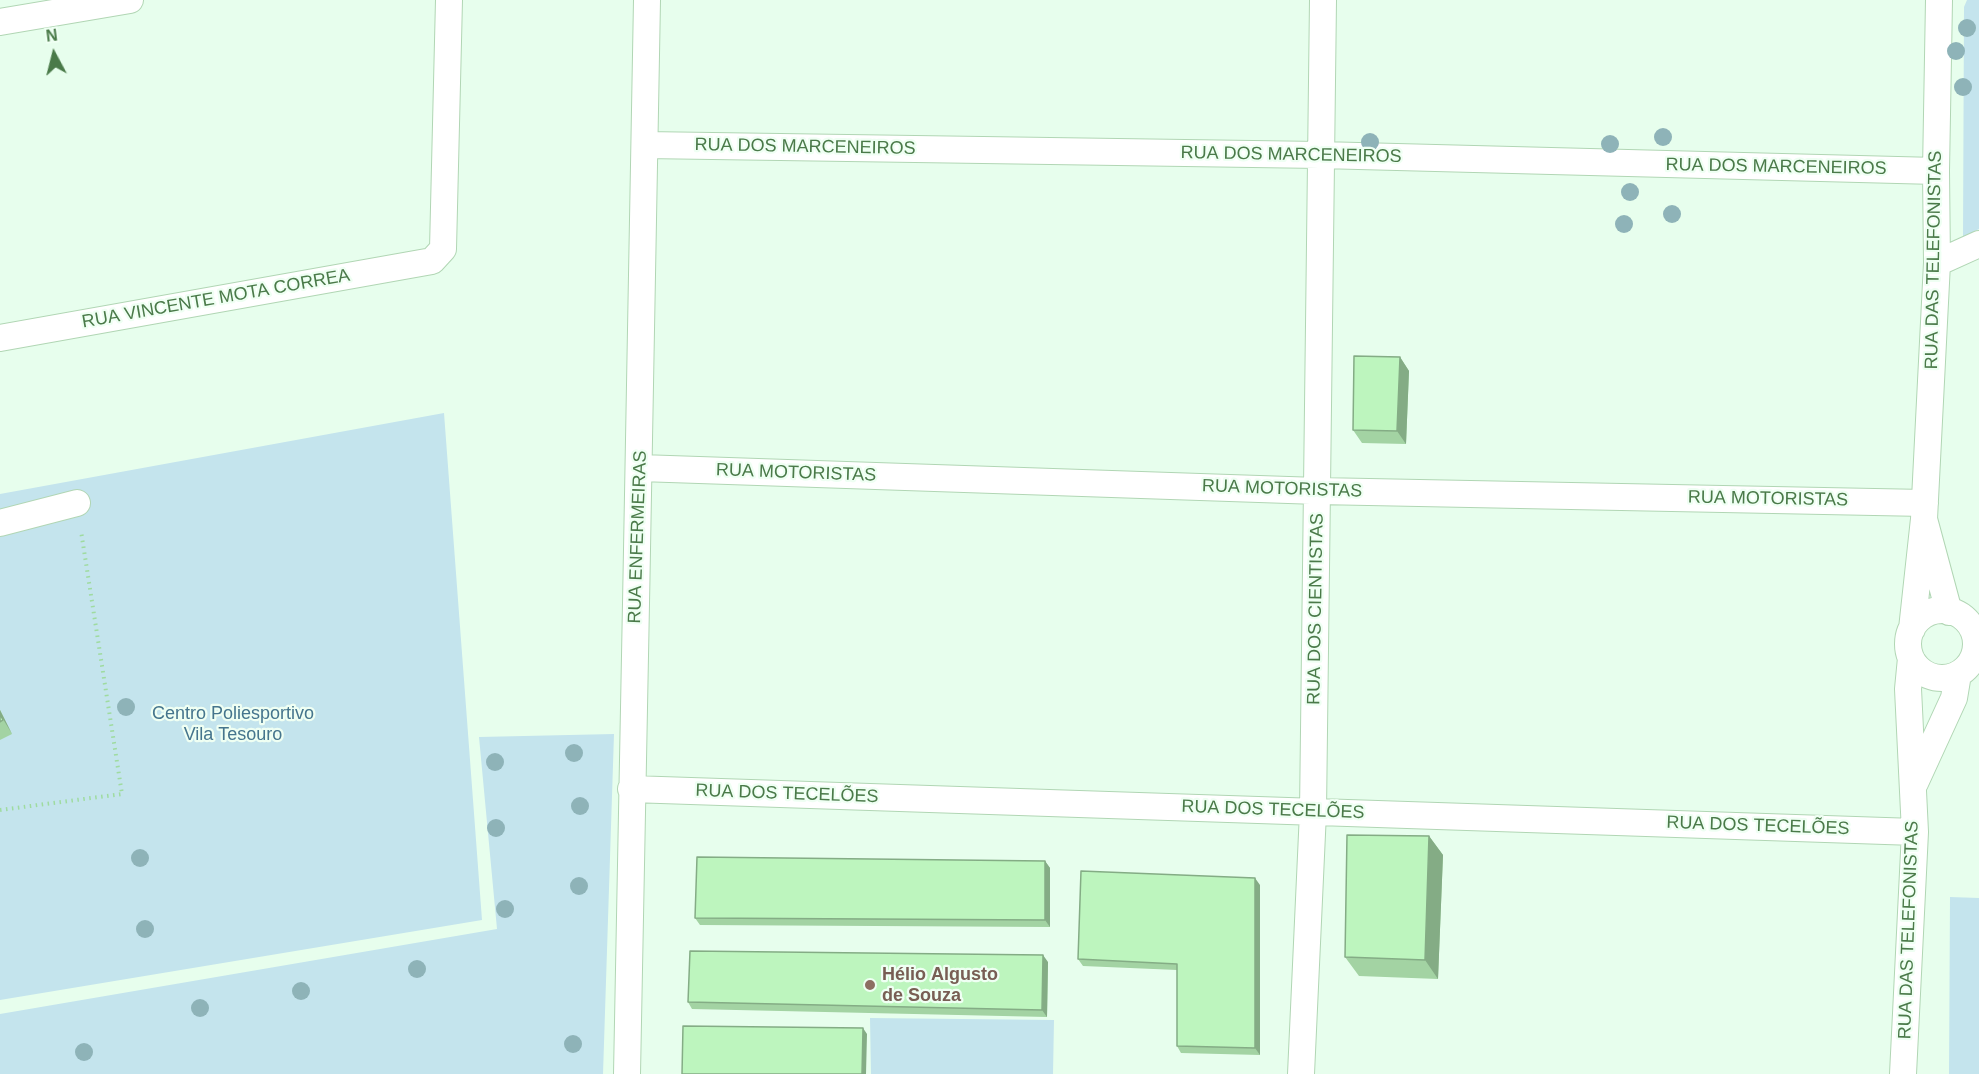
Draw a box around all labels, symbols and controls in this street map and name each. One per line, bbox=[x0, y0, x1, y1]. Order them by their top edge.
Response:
north arrow bbox=[24, 24, 84, 84]
text: N bbox=[45, 26, 59, 45]
street label: RUA DOS MARCENEIROS bbox=[694, 134, 916, 160]
street label: RUA DOS MARCENEIROS bbox=[1180, 142, 1402, 168]
street label: RUA DAS TELEFONISTAS bbox=[1921, 150, 1947, 370]
street label: RUA DOS MARCENEIROS bbox=[1665, 154, 1887, 180]
street label: RUA VINCENTE MOTA CORREA bbox=[80, 265, 352, 333]
street label: RUA ENFERMEIRAS bbox=[624, 450, 652, 624]
street label: RUA MOTORISTAS bbox=[715, 459, 877, 487]
street label: RUA MOTORISTAS bbox=[1201, 475, 1363, 503]
street label: RUA MOTORISTAS bbox=[1688, 487, 1848, 511]
street label: RUA DOS CIENTISTAS bbox=[1304, 513, 1328, 705]
park label: Centro Poliesportivo Vila Tesouro bbox=[152, 703, 314, 746]
street label: RUA DOS TECELÕES bbox=[695, 780, 879, 808]
street label: RUA DOS TECELÕES bbox=[1181, 796, 1365, 824]
street label: RUA DOS TECELÕES bbox=[1666, 812, 1850, 840]
street label: RUA DAS TELEFONISTAS bbox=[1894, 820, 1924, 1040]
place label: Hélio Algusto de Souza bbox=[882, 964, 998, 1006]
marker: Hélio Algusto de Souza bbox=[863, 978, 877, 992]

